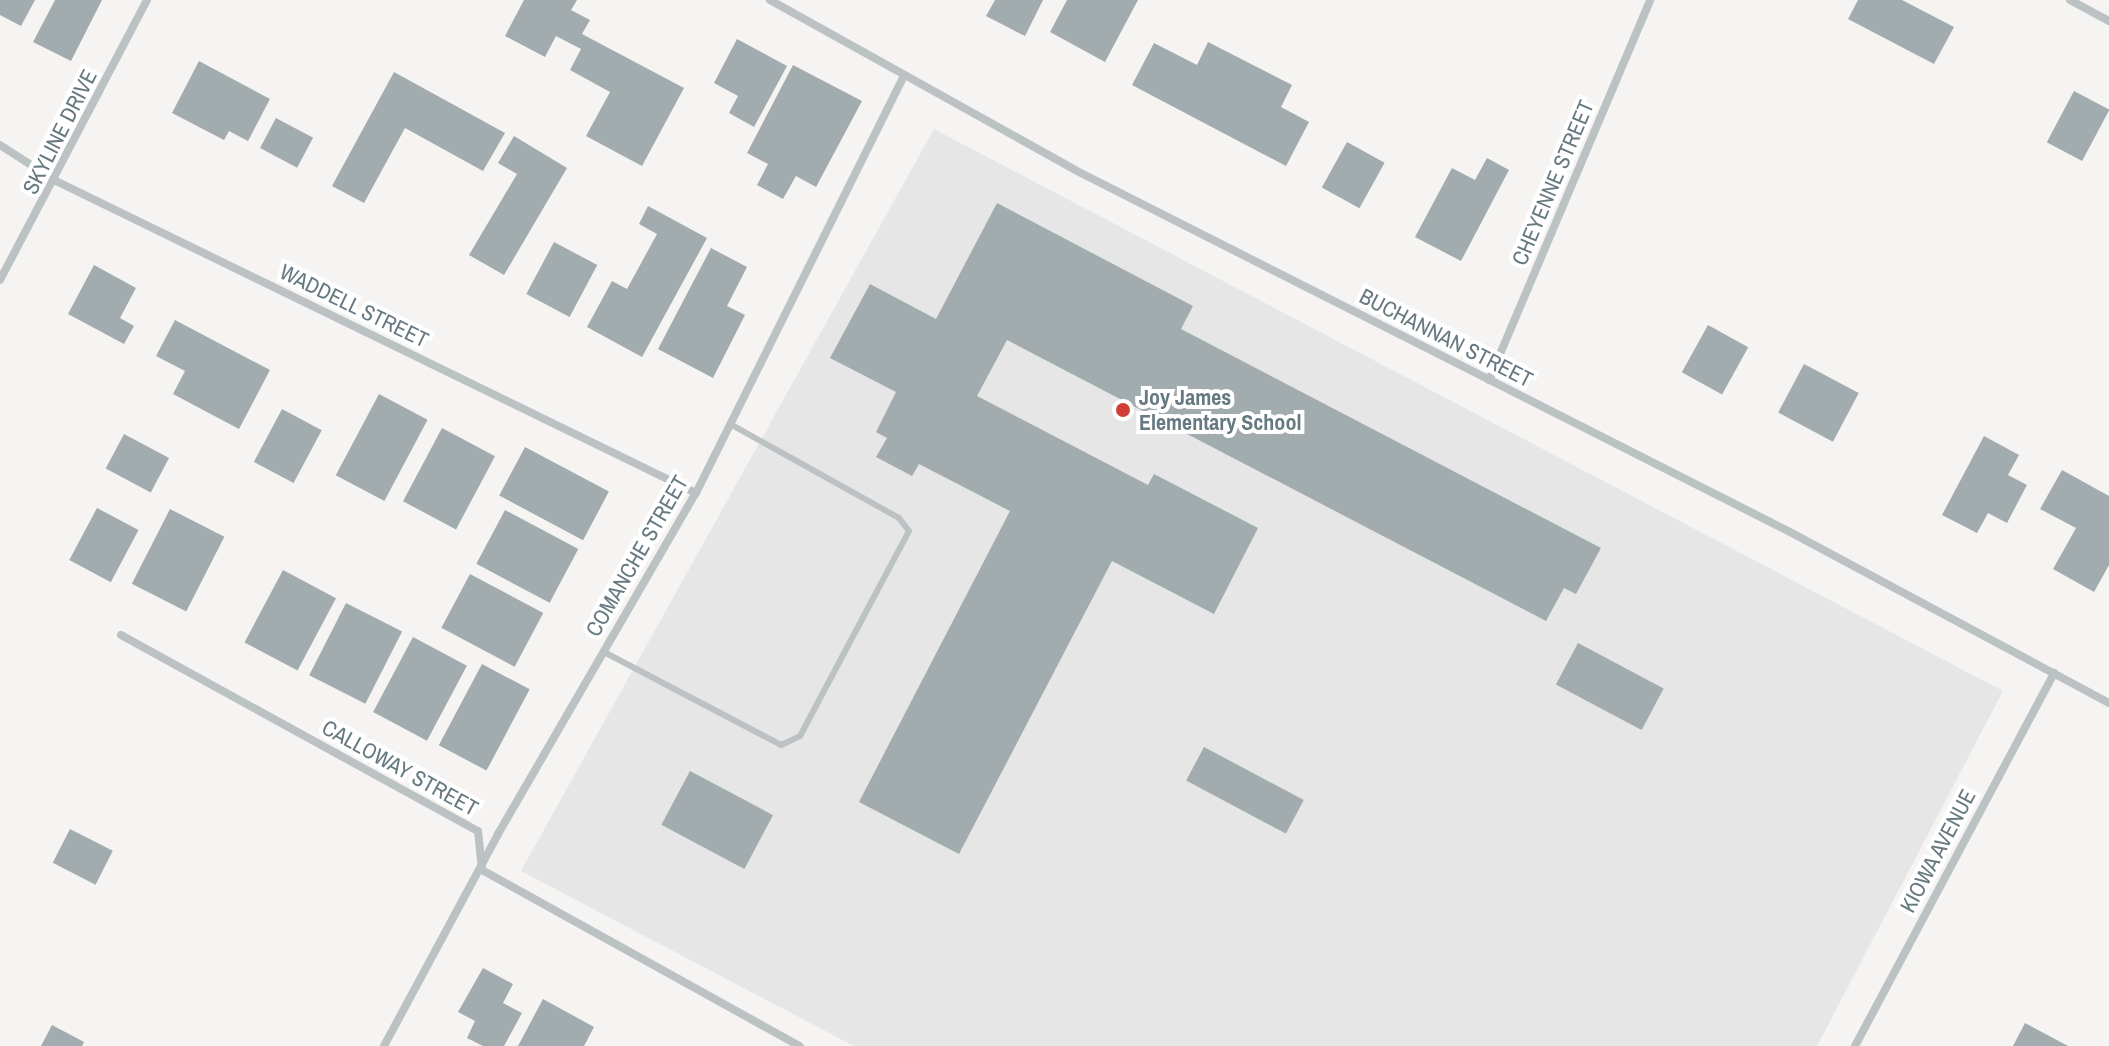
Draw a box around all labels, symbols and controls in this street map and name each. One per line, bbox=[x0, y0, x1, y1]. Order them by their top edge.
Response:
street label: SKYLINE DRIVE bbox=[17, 65, 103, 199]
street label: CHEYENNE STREET bbox=[1506, 97, 1600, 269]
street label: WADDELL STREET bbox=[275, 258, 433, 354]
street label: BUCHANNAN STREET bbox=[1355, 283, 1537, 393]
place label: Joy James Elementary School bbox=[1139, 384, 1301, 436]
marker: Joy James Elementary School bbox=[1114, 401, 1132, 419]
street label: COMANCHE STREET bbox=[580, 471, 694, 641]
street label: CALLOWAY STREET bbox=[317, 714, 483, 822]
street label: KIOWA AVENUE bbox=[1894, 784, 1982, 918]

